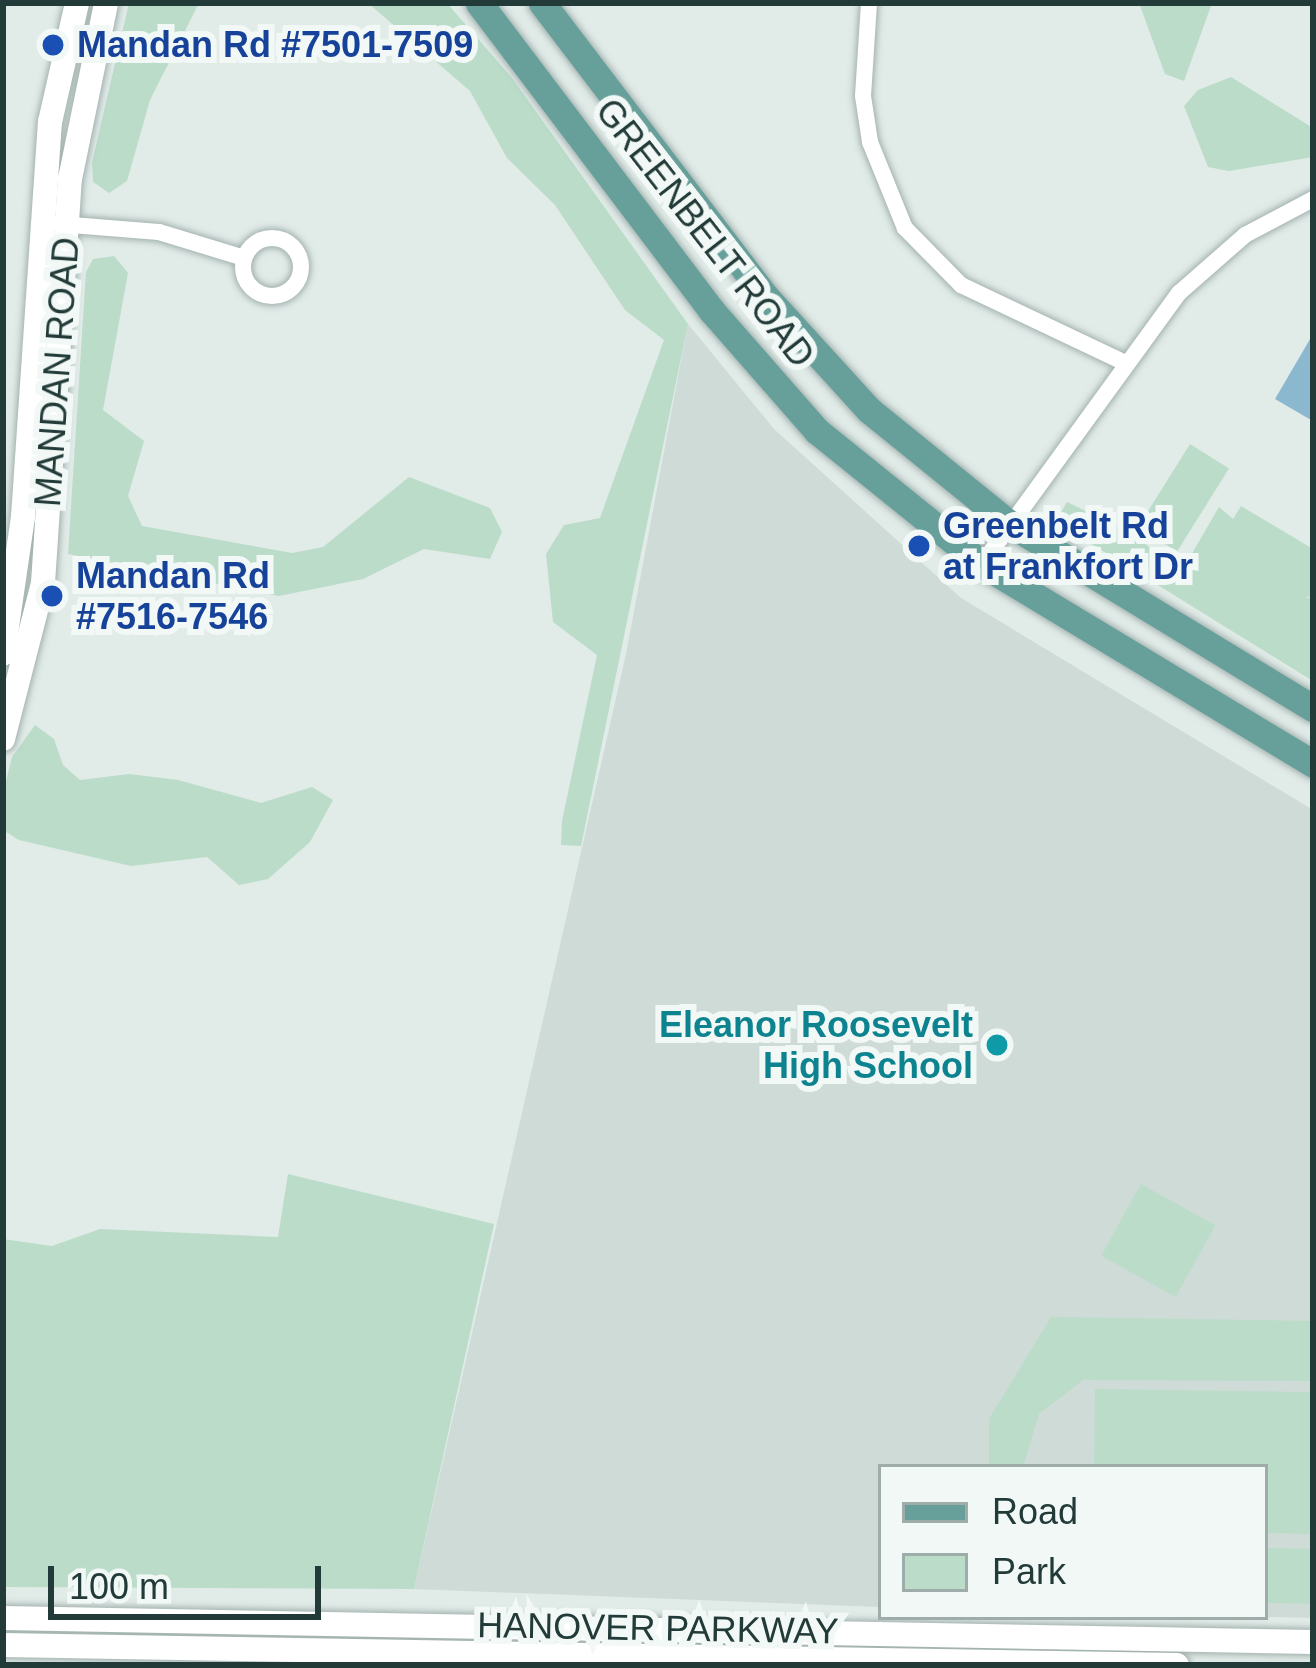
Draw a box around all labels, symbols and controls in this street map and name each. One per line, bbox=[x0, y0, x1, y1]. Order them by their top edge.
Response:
place label: Mandan Rd #7501-7509 bbox=[77, 23, 473, 67]
marker: Mandan Rd #7501-7509 bbox=[40, 32, 66, 58]
street label: GREENBELT ROAD bbox=[587, 90, 823, 376]
street label: MANDAN ROAD bbox=[26, 236, 88, 508]
place label: Greenbelt Rd at Frankfort Dr bbox=[943, 503, 1193, 588]
marker: Greenbelt Rd at Frankfort Dr bbox=[906, 533, 932, 559]
place label: Mandan Rd #7516-7546 bbox=[76, 553, 270, 638]
marker: Mandan Rd #7516-7546 bbox=[39, 583, 65, 609]
place label: Eleanor Roosevelt High School bbox=[659, 1002, 973, 1087]
marker: Eleanor Roosevelt High School bbox=[984, 1032, 1010, 1058]
legend bbox=[878, 1464, 1268, 1620]
text: Road bbox=[992, 1491, 1078, 1532]
scale bar bbox=[54, 1542, 327, 1616]
text: Park bbox=[992, 1551, 1066, 1592]
text: 100 m bbox=[69, 1566, 169, 1607]
street label: HANOVER PARKWAY bbox=[477, 1603, 839, 1653]

